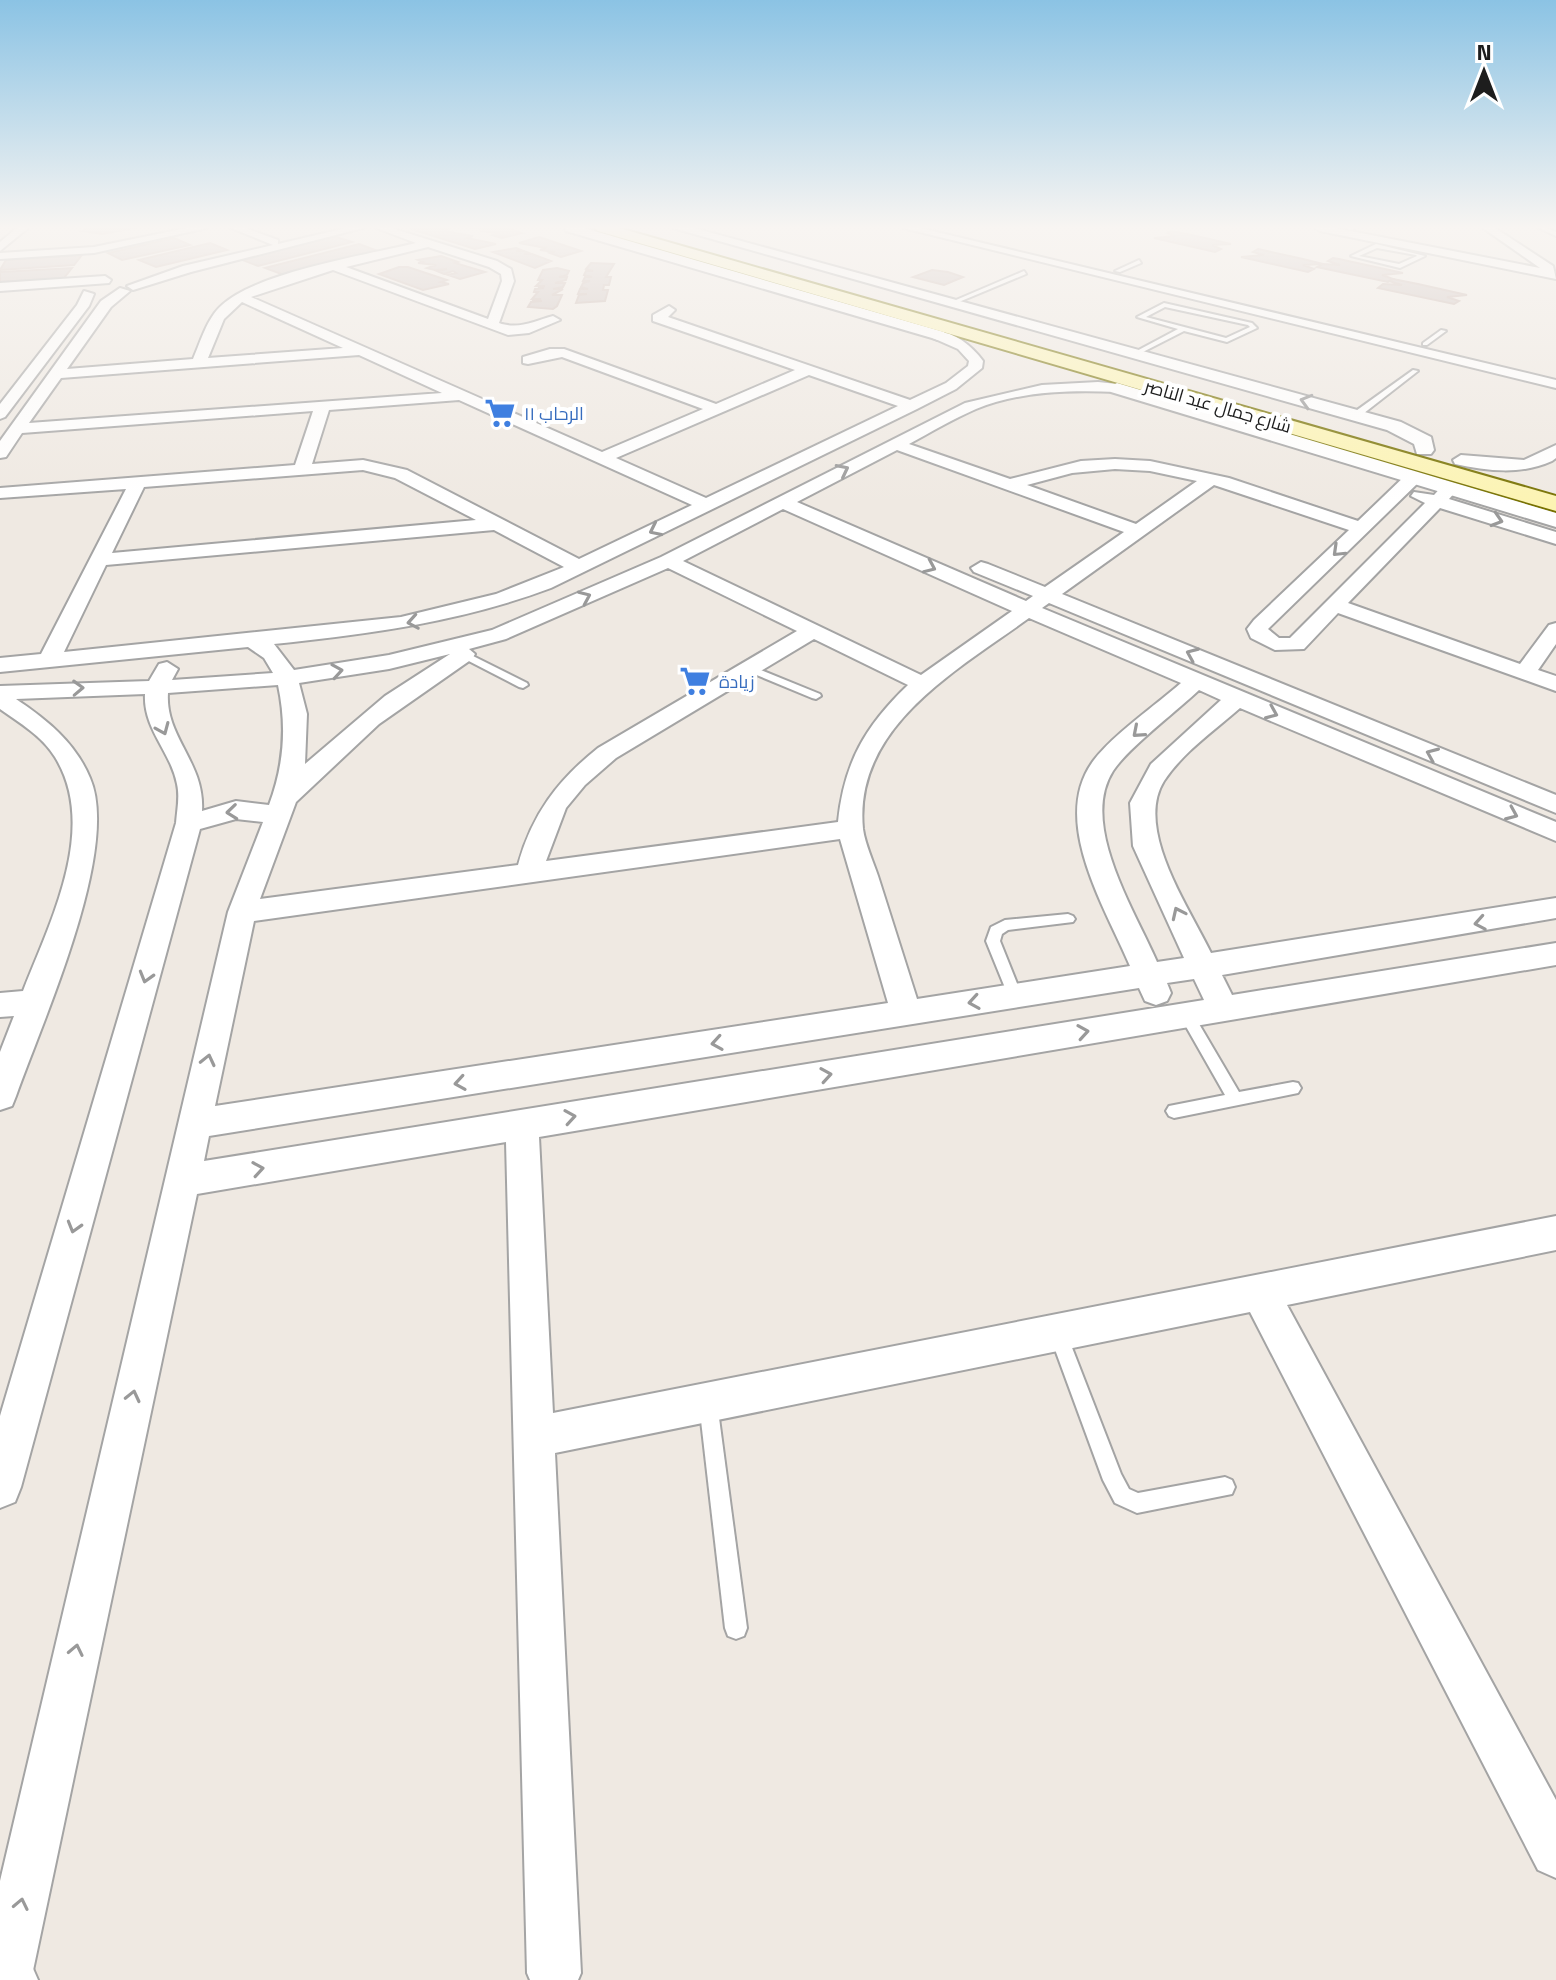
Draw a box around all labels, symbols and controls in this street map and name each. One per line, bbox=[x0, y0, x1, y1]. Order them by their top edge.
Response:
north arrow bbox=[1444, 32, 1524, 112]
text: N bbox=[1476, 35, 1492, 69]
street label: شارع جمال عبد الناصر bbox=[1140, 372, 1295, 440]
one-way arrow bbox=[1300, 394, 1314, 411]
supermarket icon: الرحاب ١١ bbox=[483, 396, 517, 430]
place label: الرحاب ١١ bbox=[524, 400, 584, 427]
one-way arrow bbox=[835, 465, 850, 480]
one-way arrow bbox=[1489, 510, 1503, 526]
one-way arrow bbox=[649, 520, 664, 536]
one-way arrow bbox=[1333, 542, 1347, 557]
one-way arrow bbox=[922, 557, 936, 573]
one-way arrow bbox=[577, 591, 591, 607]
one-way arrow bbox=[407, 612, 420, 629]
one-way arrow bbox=[1186, 648, 1200, 664]
one-way arrow bbox=[330, 663, 344, 680]
supermarket icon: زيادة bbox=[678, 664, 712, 698]
place label: زيادة bbox=[719, 668, 755, 695]
one-way arrow bbox=[72, 680, 85, 697]
one-way arrow bbox=[1264, 703, 1278, 719]
one-way arrow bbox=[154, 721, 170, 735]
one-way arrow bbox=[1132, 722, 1147, 737]
one-way arrow bbox=[1426, 747, 1440, 763]
one-way arrow bbox=[225, 803, 238, 820]
one-way arrow bbox=[1504, 804, 1518, 820]
one-way arrow bbox=[1172, 906, 1188, 921]
one-way arrow bbox=[1473, 914, 1486, 931]
one-way arrow bbox=[139, 969, 155, 983]
one-way arrow bbox=[967, 993, 981, 1010]
one-way arrow bbox=[1076, 1024, 1089, 1041]
one-way arrow bbox=[710, 1034, 724, 1051]
one-way arrow bbox=[199, 1054, 216, 1068]
one-way arrow bbox=[819, 1067, 833, 1084]
one-way arrow bbox=[453, 1074, 467, 1091]
one-way arrow bbox=[563, 1109, 576, 1126]
one-way arrow bbox=[251, 1161, 265, 1178]
one-way arrow bbox=[67, 1219, 83, 1233]
one-way arrow bbox=[124, 1390, 141, 1403]
one-way arrow bbox=[67, 1644, 84, 1657]
one-way arrow bbox=[12, 1897, 29, 1911]

